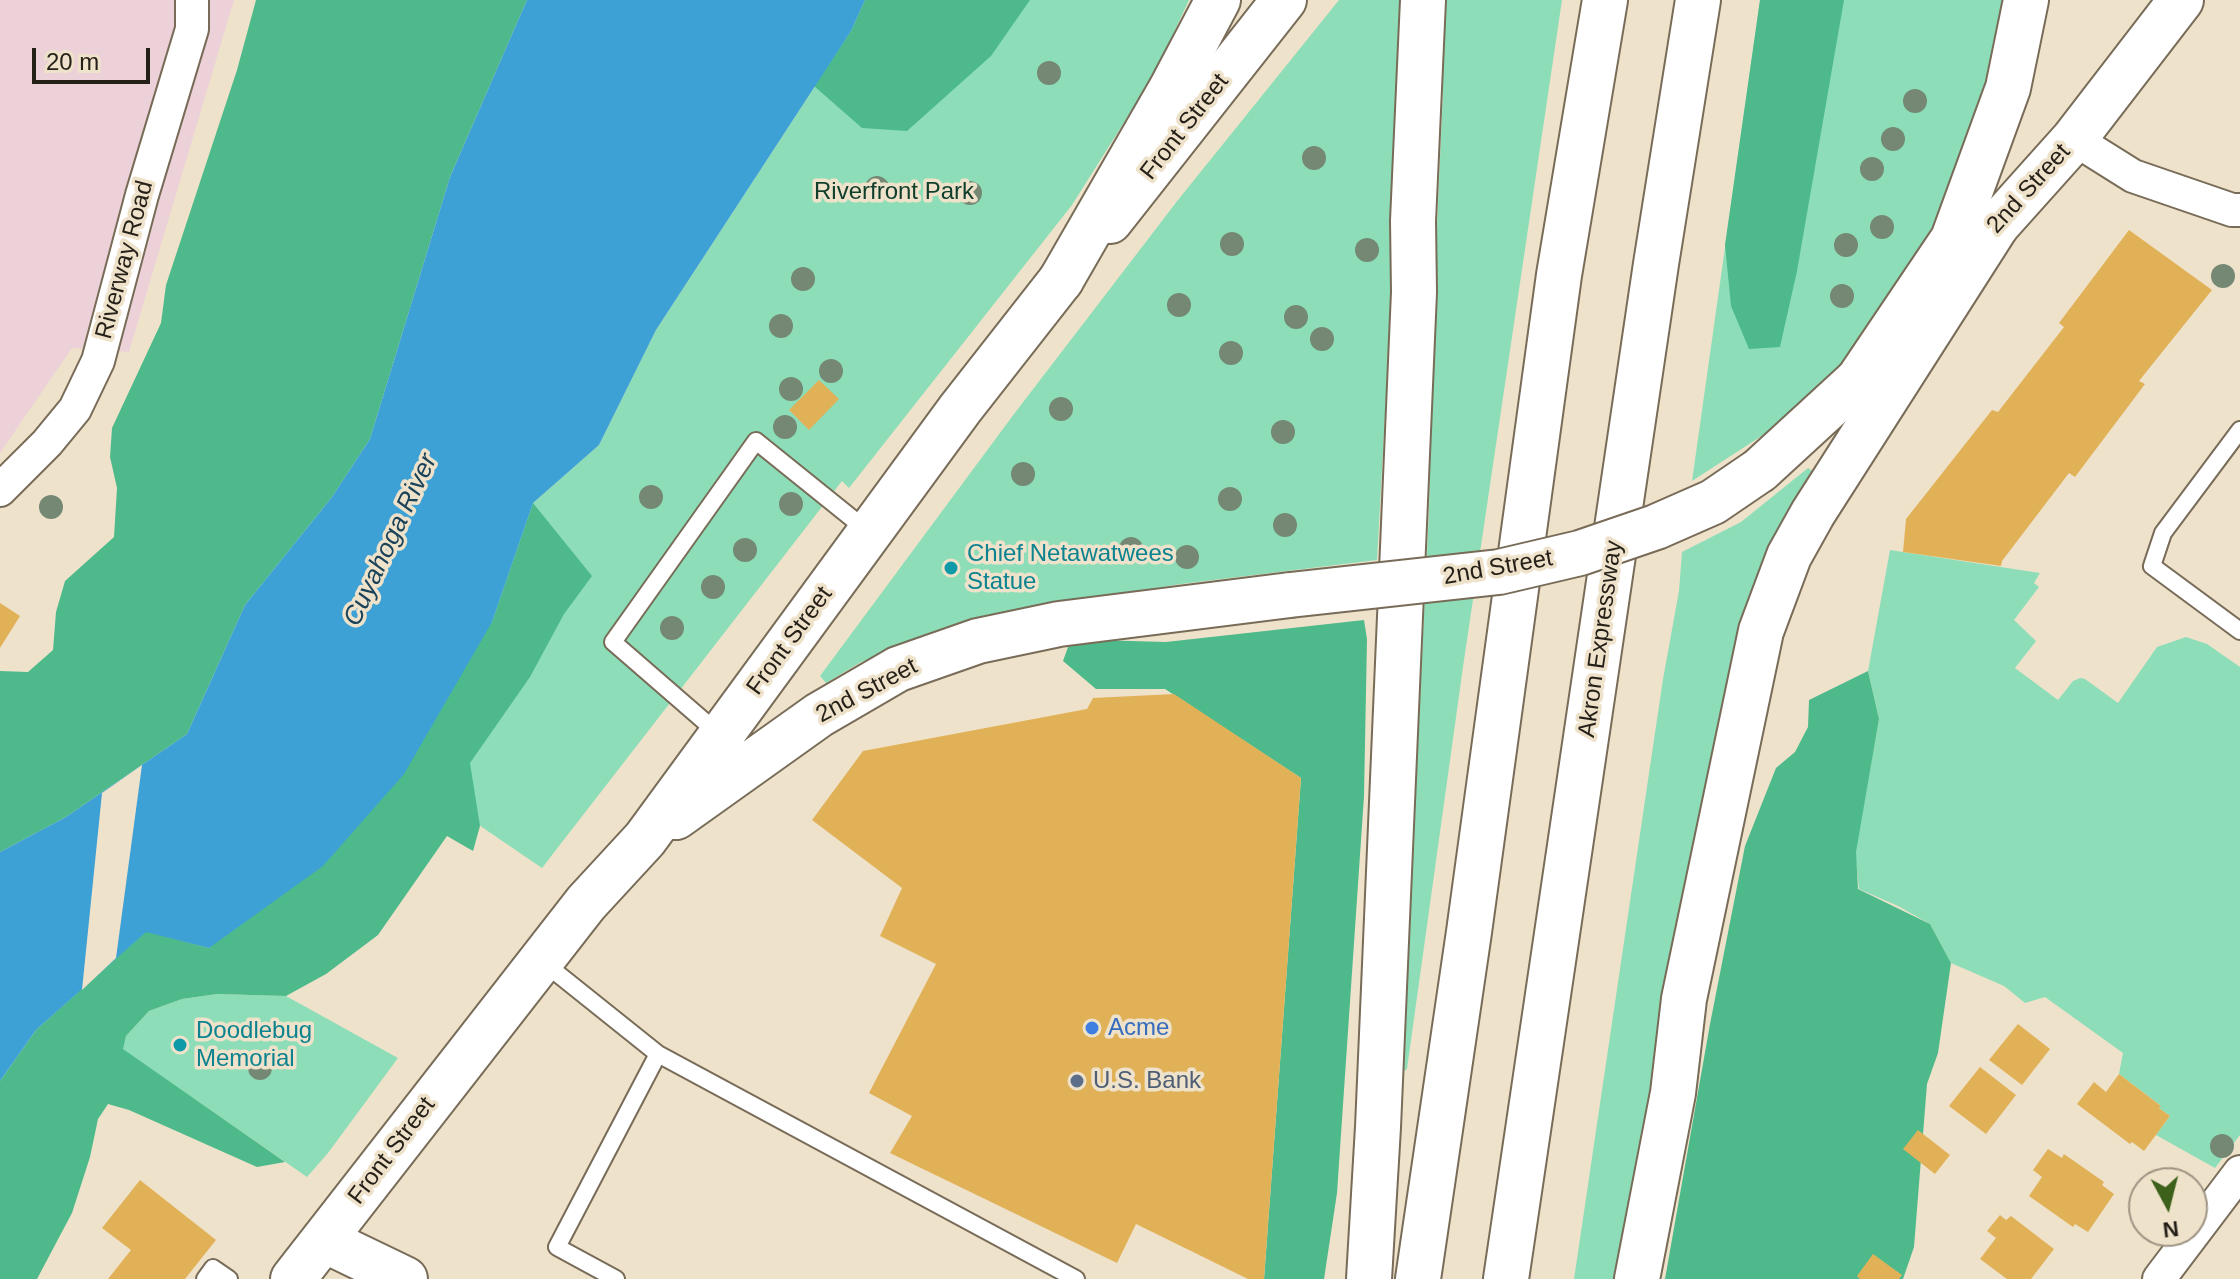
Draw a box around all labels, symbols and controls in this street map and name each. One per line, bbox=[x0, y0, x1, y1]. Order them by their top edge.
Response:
scale bar bbox=[36, 32, 154, 82]
text: 20 m bbox=[46, 48, 99, 75]
street label: Front Street bbox=[1135, 68, 1235, 186]
street label: 2nd Street bbox=[1981, 138, 2077, 240]
street label: Riverway Road bbox=[90, 178, 160, 342]
park label: Riverfront Park bbox=[814, 178, 974, 206]
water label: Cuyahoga River bbox=[337, 449, 445, 631]
street label: Akron Expressway bbox=[1573, 539, 1629, 739]
place label: Chief Netawatwees Statue bbox=[967, 540, 1174, 596]
street label: 2nd Street bbox=[1441, 544, 1555, 592]
marker: Chief Netawatwees Statue bbox=[942, 559, 960, 577]
street label: Front Street bbox=[741, 581, 839, 701]
street label: 2nd Street bbox=[811, 652, 923, 730]
place label: Acme bbox=[1108, 1014, 1169, 1042]
place label: Doodlebug Memorial bbox=[196, 1017, 312, 1073]
marker: Acme bbox=[1083, 1019, 1101, 1037]
marker: Doodlebug Memorial bbox=[171, 1036, 189, 1054]
place label: U.S. Bank bbox=[1093, 1067, 1201, 1095]
marker: U.S. Bank bbox=[1068, 1072, 1086, 1090]
street label: Front Street bbox=[342, 1092, 442, 1210]
north arrow bbox=[2128, 1167, 2208, 1247]
text: N bbox=[2161, 1216, 2180, 1243]

